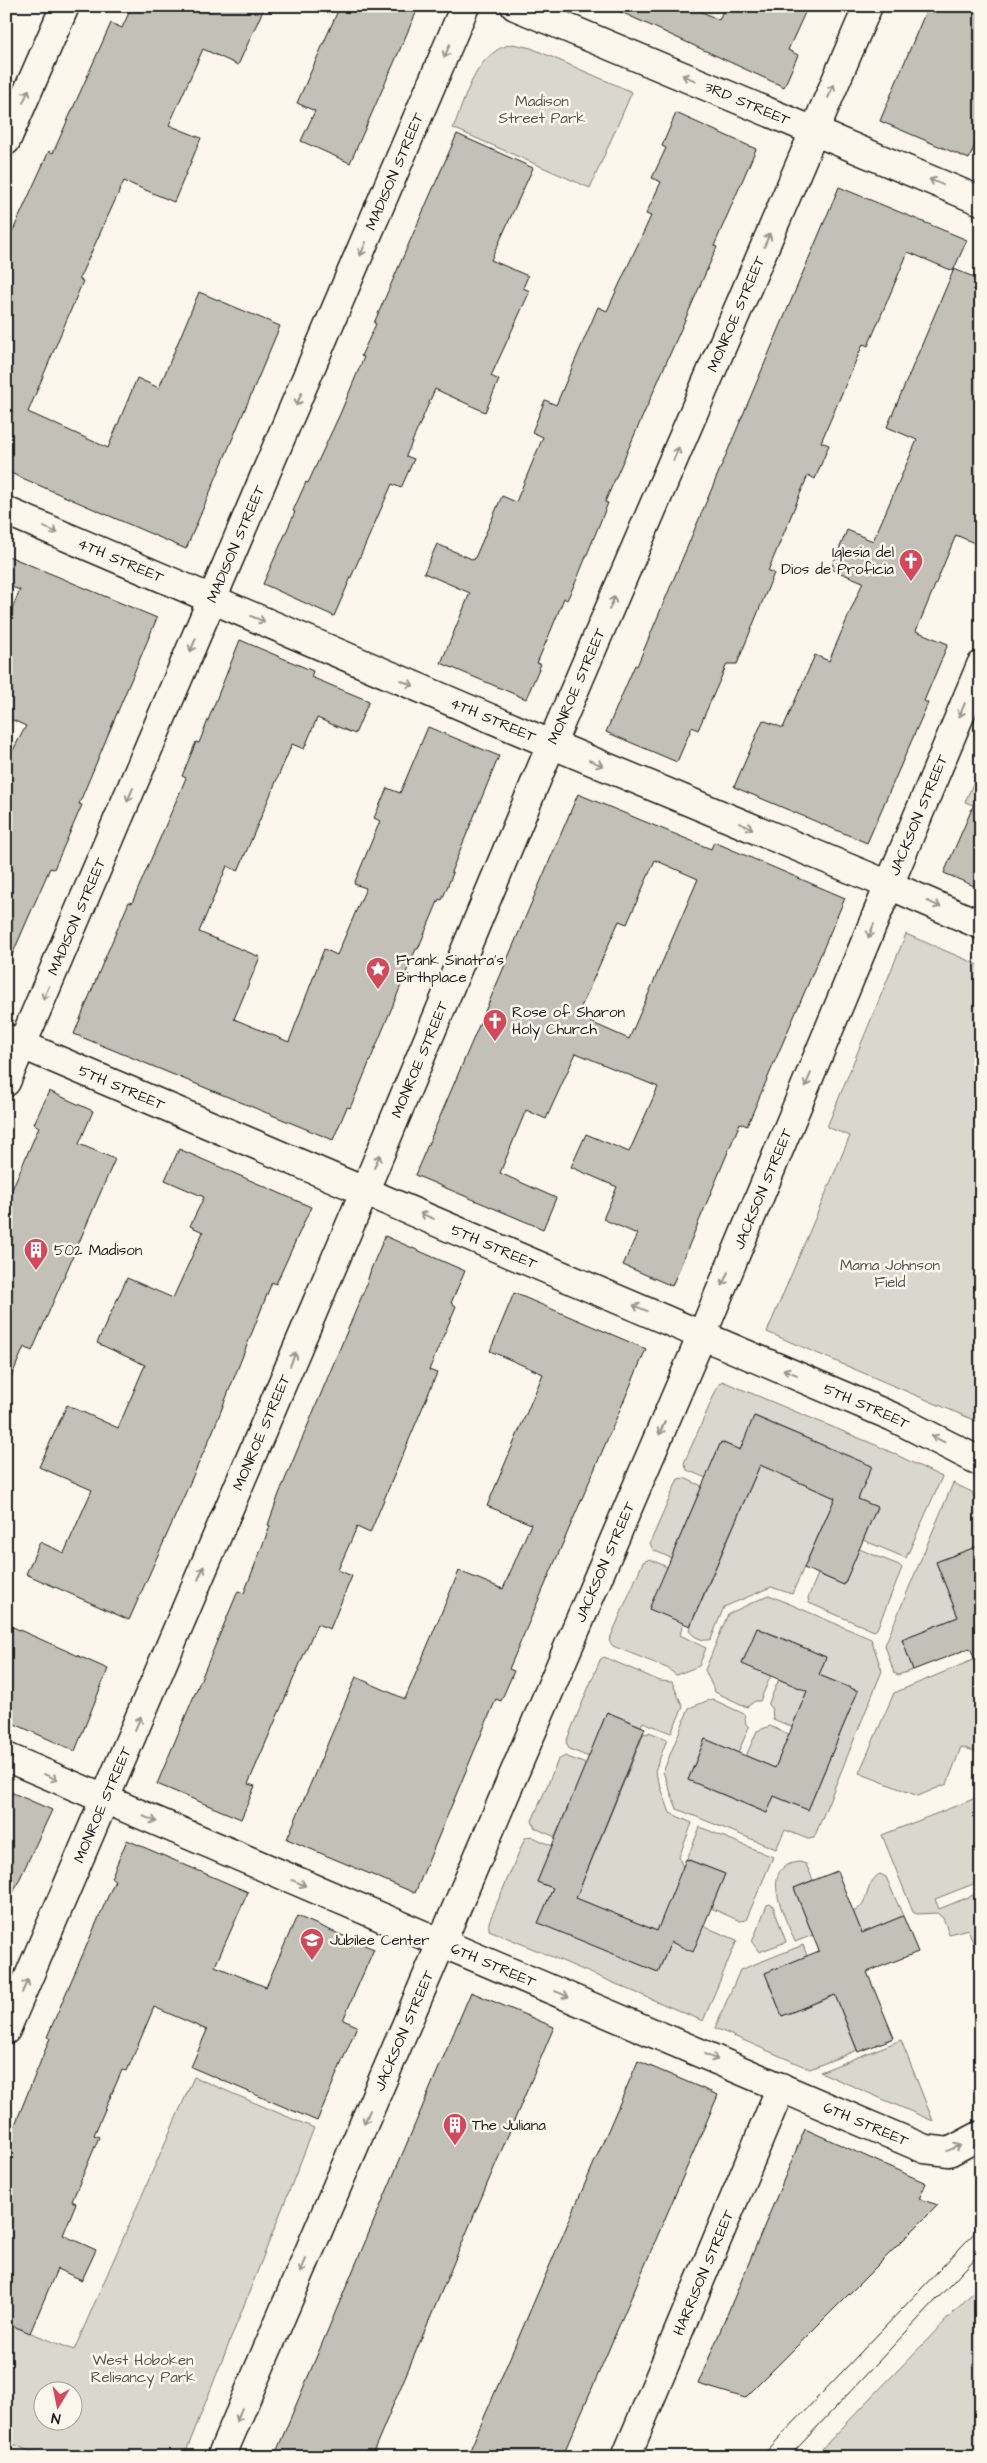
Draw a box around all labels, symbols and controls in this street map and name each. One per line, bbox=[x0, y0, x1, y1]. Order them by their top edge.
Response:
one-way arrow bbox=[441, 43, 451, 58]
one-way arrow bbox=[682, 73, 697, 83]
street label: 3RD STREET bbox=[701, 76, 794, 131]
one-way arrow bbox=[827, 84, 837, 99]
one-way arrow bbox=[21, 89, 31, 104]
park label: Madison Street Park bbox=[499, 91, 585, 129]
street label: MADISON STREET bbox=[360, 109, 429, 233]
one-way arrow bbox=[929, 176, 944, 186]
one-way arrow bbox=[763, 233, 773, 248]
one-way arrow bbox=[357, 241, 367, 256]
street label: MONROE STREET bbox=[702, 252, 770, 375]
one-way arrow bbox=[294, 391, 303, 406]
one-way arrow bbox=[672, 447, 681, 462]
street label: MADISON STREET bbox=[201, 481, 270, 606]
one-way arrow bbox=[43, 526, 58, 536]
street label: 4TH STREET bbox=[75, 533, 168, 588]
place label: Iglesia del Dios de Proficia bbox=[781, 542, 894, 580]
church icon: Iglesia del Dios de Proficia bbox=[898, 548, 924, 582]
one-way arrow bbox=[608, 596, 618, 611]
one-way arrow bbox=[250, 615, 265, 625]
street label: MONROE STREET bbox=[542, 624, 611, 747]
one-way arrow bbox=[188, 637, 198, 652]
one-way arrow bbox=[399, 679, 414, 689]
street label: 4TH STREET bbox=[447, 692, 540, 747]
one-way arrow bbox=[957, 702, 966, 717]
street label: JACKSON STREET bbox=[884, 751, 953, 879]
one-way arrow bbox=[589, 760, 604, 769]
one-way arrow bbox=[124, 787, 134, 802]
one-way arrow bbox=[738, 822, 753, 831]
street label: MADISON STREET bbox=[42, 854, 111, 979]
one-way arrow bbox=[926, 900, 941, 910]
one-way arrow bbox=[865, 923, 874, 938]
place label: Frank Sinatra's Birthplace bbox=[396, 950, 504, 988]
place icon: Frank Sinatra's Birthplace bbox=[365, 956, 391, 990]
one-way arrow bbox=[40, 985, 50, 1000]
street label: MONROE STREET bbox=[386, 997, 453, 1121]
place label: Rose of Sharon Holy Church bbox=[512, 1002, 626, 1041]
church icon: Rose of Sharon Holy Church bbox=[482, 1008, 508, 1042]
street label: 5TH STREET bbox=[75, 1060, 169, 1115]
one-way arrow bbox=[803, 1072, 812, 1088]
street label: JACKSON STREET bbox=[728, 1125, 797, 1253]
one-way arrow bbox=[373, 1154, 382, 1169]
one-way arrow bbox=[420, 1211, 435, 1221]
street label: 5TH STREET bbox=[448, 1219, 541, 1275]
building icon: 502 Madison bbox=[23, 1237, 49, 1271]
place label: 502 Madison bbox=[54, 1240, 143, 1261]
park label: Mama Johnson Field bbox=[840, 1255, 941, 1293]
one-way arrow bbox=[720, 1271, 729, 1286]
one-way arrow bbox=[633, 1303, 648, 1313]
one-way arrow bbox=[288, 1352, 298, 1367]
one-way arrow bbox=[783, 1367, 798, 1377]
street label: MONROE STREET bbox=[227, 1370, 296, 1494]
street label: 5TH STREET bbox=[820, 1378, 914, 1435]
one-way arrow bbox=[656, 1420, 666, 1435]
one-way arrow bbox=[931, 1434, 946, 1443]
street label: JACKSON STREET bbox=[570, 1498, 640, 1625]
one-way arrow bbox=[197, 1566, 207, 1581]
one-way arrow bbox=[134, 1715, 143, 1730]
street label: MONROE STREET bbox=[68, 1743, 137, 1866]
one-way arrow bbox=[43, 1772, 58, 1782]
one-way arrow bbox=[142, 1814, 157, 1824]
one-way arrow bbox=[291, 1878, 306, 1888]
school or university icon: Jubilee Center bbox=[299, 1927, 325, 1961]
place label: Jubilee Center bbox=[330, 1930, 430, 1951]
street label: 6TH STREET bbox=[448, 1937, 540, 1993]
street label: JACKSON STREET bbox=[369, 1966, 439, 2094]
one-way arrow bbox=[21, 1979, 31, 1994]
one-way arrow bbox=[554, 1990, 569, 1999]
one-way arrow bbox=[703, 2053, 718, 2063]
street label: 6TH STREET bbox=[820, 2096, 912, 2152]
one-way arrow bbox=[361, 2109, 371, 2124]
building icon: The Juliana bbox=[442, 2112, 468, 2146]
place label: The Juliana bbox=[472, 2115, 546, 2136]
one-way arrow bbox=[946, 2143, 961, 2153]
street label: HARRISON STREET bbox=[668, 2206, 739, 2339]
one-way arrow bbox=[297, 2258, 307, 2273]
park label: West Hoboken Relisancy Park bbox=[91, 2350, 195, 2389]
north arrow bbox=[32, 2380, 82, 2430]
text: N bbox=[50, 2407, 62, 2428]
one-way arrow bbox=[233, 2407, 243, 2422]

